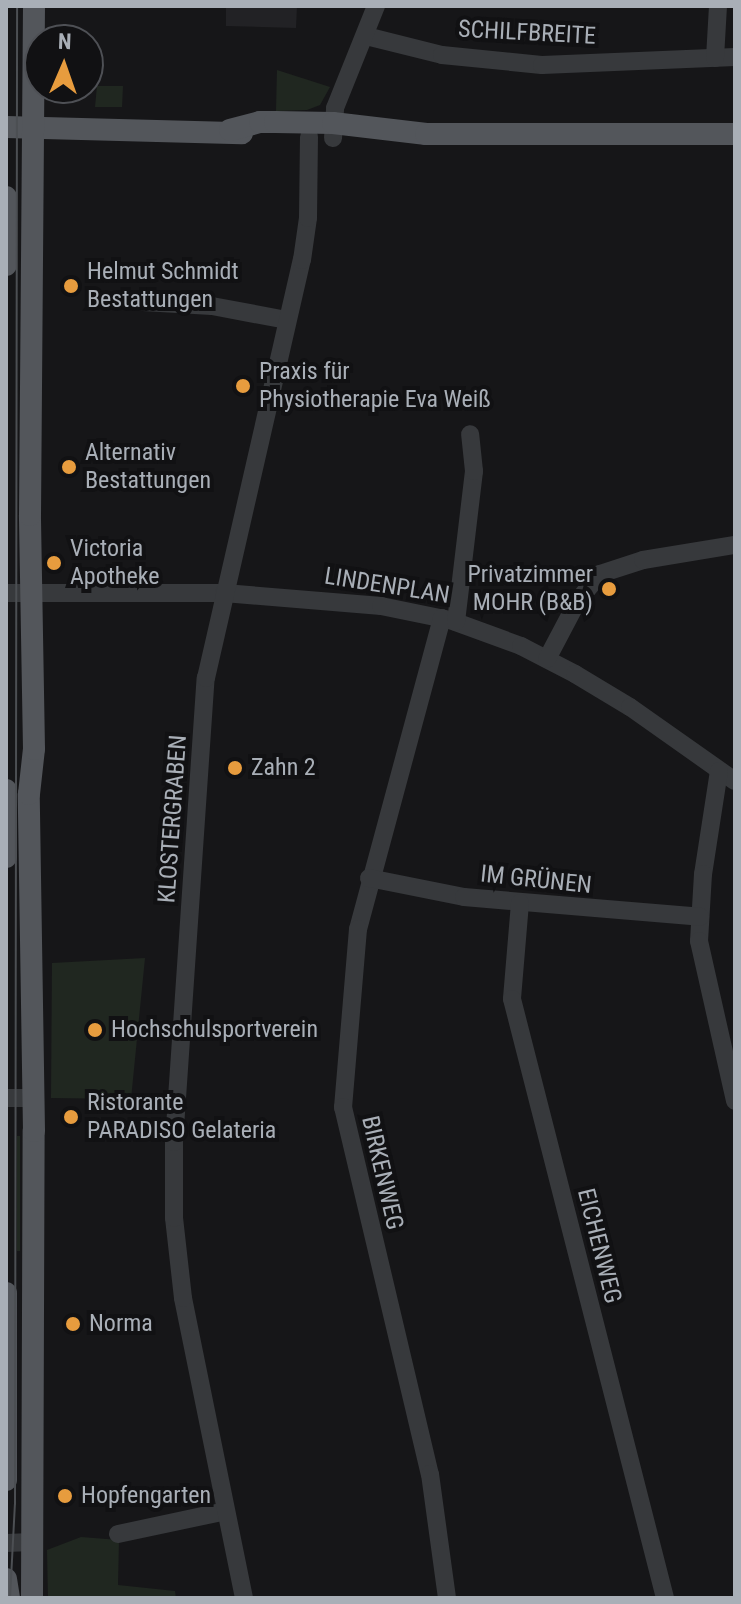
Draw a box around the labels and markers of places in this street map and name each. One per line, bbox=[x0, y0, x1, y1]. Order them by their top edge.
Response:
place label: Helmut Schmidt Bestattungen bbox=[87, 258, 239, 314]
marker: Helmut Schmidt Bestattungen bbox=[62, 277, 80, 295]
place label: Praxis für Physiotherapie Eva Weiß bbox=[259, 358, 491, 414]
marker: Praxis für Physiotherapie Eva Weiß bbox=[234, 377, 252, 395]
place label: Alternativ Bestattungen bbox=[85, 439, 211, 495]
marker: Alternativ Bestattungen bbox=[60, 458, 78, 476]
place label: Victoria Apotheke bbox=[70, 535, 159, 591]
marker: Victoria Apotheke bbox=[45, 554, 63, 572]
place label: Privatzimmer MOHR (B&B) bbox=[467, 561, 593, 617]
marker: Privatzimmer MOHR (B&B) bbox=[600, 580, 618, 598]
place label: Zahn 2 bbox=[251, 754, 316, 782]
marker: Zahn 2 bbox=[226, 759, 244, 777]
place label: Hochschulsportverein bbox=[111, 1016, 318, 1044]
marker: Hochschulsportverein bbox=[86, 1021, 104, 1039]
place label: Ristorante PARADISO Gelateria bbox=[87, 1089, 276, 1145]
marker: Ristorante PARADISO Gelateria bbox=[62, 1108, 80, 1126]
place label: Norma bbox=[89, 1310, 153, 1338]
marker: Norma bbox=[64, 1315, 82, 1333]
place label: Hopfengarten bbox=[81, 1482, 211, 1510]
marker: Hopfengarten bbox=[56, 1487, 74, 1505]

